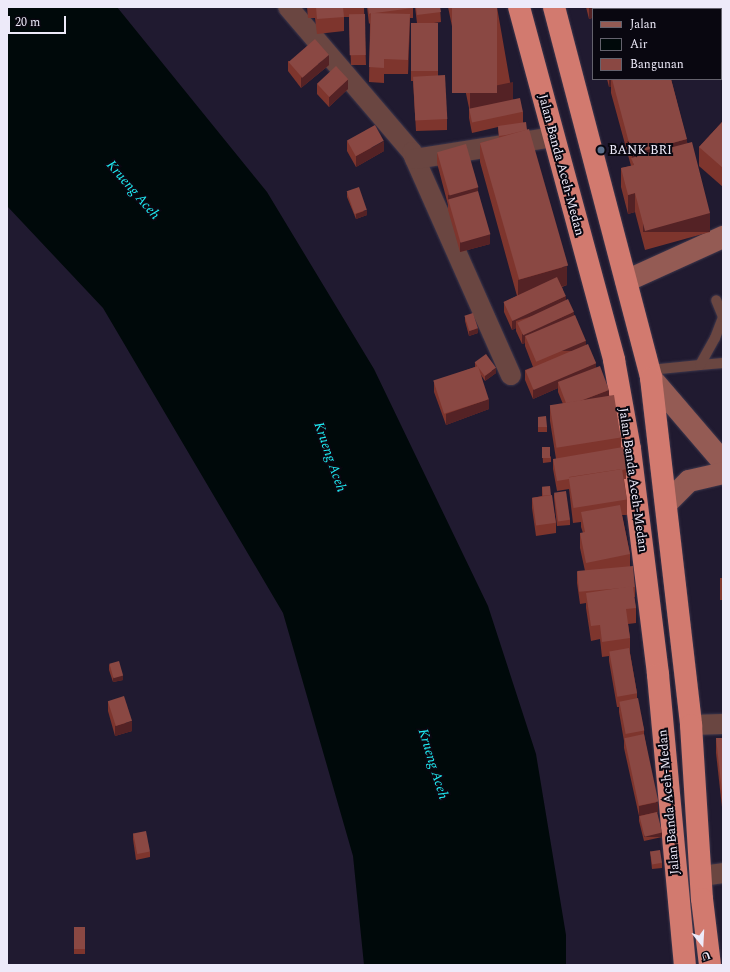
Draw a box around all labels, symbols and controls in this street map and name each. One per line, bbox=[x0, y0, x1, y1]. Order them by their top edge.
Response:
scale bar bbox=[10, 8, 68, 34]
legend bbox=[592, 8, 722, 80]
text: 20 m bbox=[15, 13, 40, 32]
text: Jalan bbox=[630, 15, 657, 34]
text: Air bbox=[630, 35, 648, 54]
text: Bangunan bbox=[630, 55, 684, 74]
street label: Jalan Banda Aceh-Medan bbox=[535, 93, 587, 237]
place label: BANK BRI bbox=[609, 142, 672, 158]
marker: BANK BRI bbox=[596, 145, 606, 155]
water label: Krueng Aceh bbox=[103, 157, 163, 223]
street label: Jalan Banda Aceh-Medan bbox=[615, 407, 651, 553]
water label: Krueng Aceh bbox=[310, 420, 350, 494]
water label: Krueng Aceh bbox=[414, 727, 452, 801]
street label: Jalan Banda Aceh-Medan bbox=[655, 729, 683, 875]
north arrow bbox=[682, 924, 722, 964]
text: U bbox=[699, 946, 713, 965]

